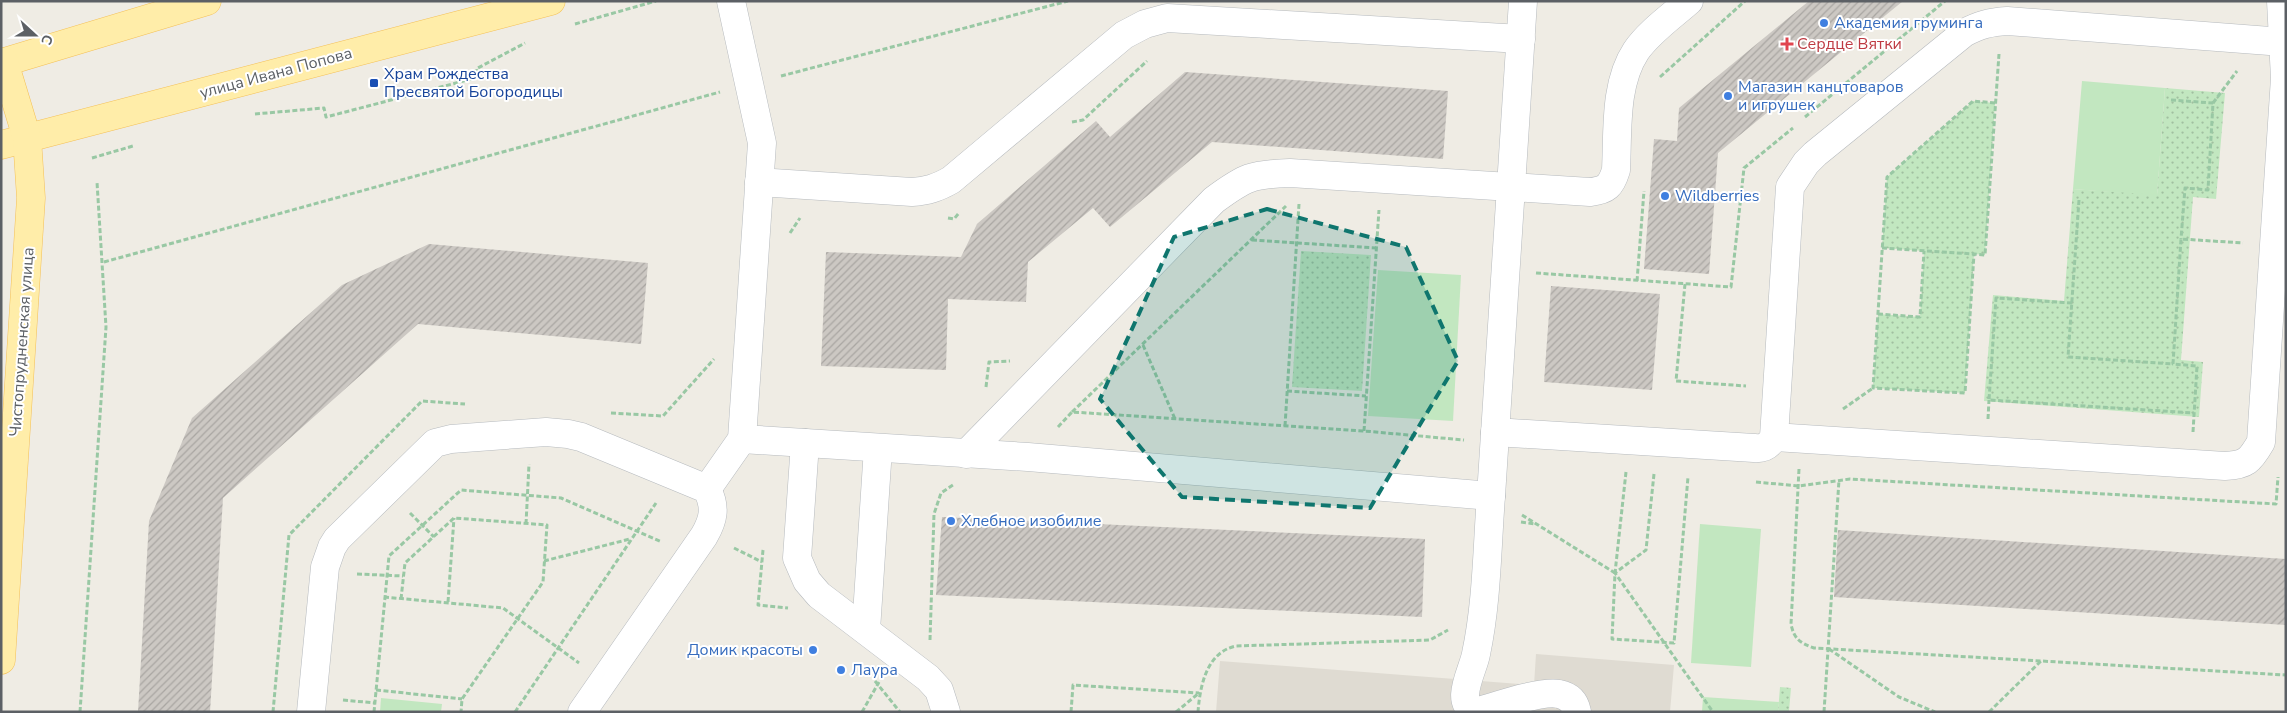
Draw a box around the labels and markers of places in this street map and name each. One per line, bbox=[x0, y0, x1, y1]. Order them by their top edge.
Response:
place label: Академия груминга bbox=[1834, 12, 1983, 34]
marker: Академия груминга bbox=[1818, 17, 1830, 29]
place label: Сердце Вятки bbox=[1797, 33, 1902, 55]
marker: Сердце Вятки bbox=[1781, 38, 1793, 50]
place label: Храм Рождества Пресвятой Богородицы bbox=[384, 63, 563, 103]
place label: Магазин канцтоваров и игрушек bbox=[1738, 76, 1904, 116]
marker: Храм Рождества Пресвятой Богородицы bbox=[368, 77, 380, 89]
marker: Магазин канцтоваров и игрушек bbox=[1722, 90, 1734, 102]
place label: Wildberries bbox=[1675, 185, 1760, 207]
marker: Wildberries bbox=[1659, 190, 1671, 202]
place label: Хлебное изобилие bbox=[961, 510, 1102, 532]
marker: Хлебное изобилие bbox=[945, 515, 957, 527]
place label: Домик красоты bbox=[687, 639, 803, 661]
marker: Домик красоты bbox=[807, 644, 819, 656]
place label: Лаура bbox=[851, 659, 898, 681]
marker: Лаура bbox=[835, 664, 847, 676]

